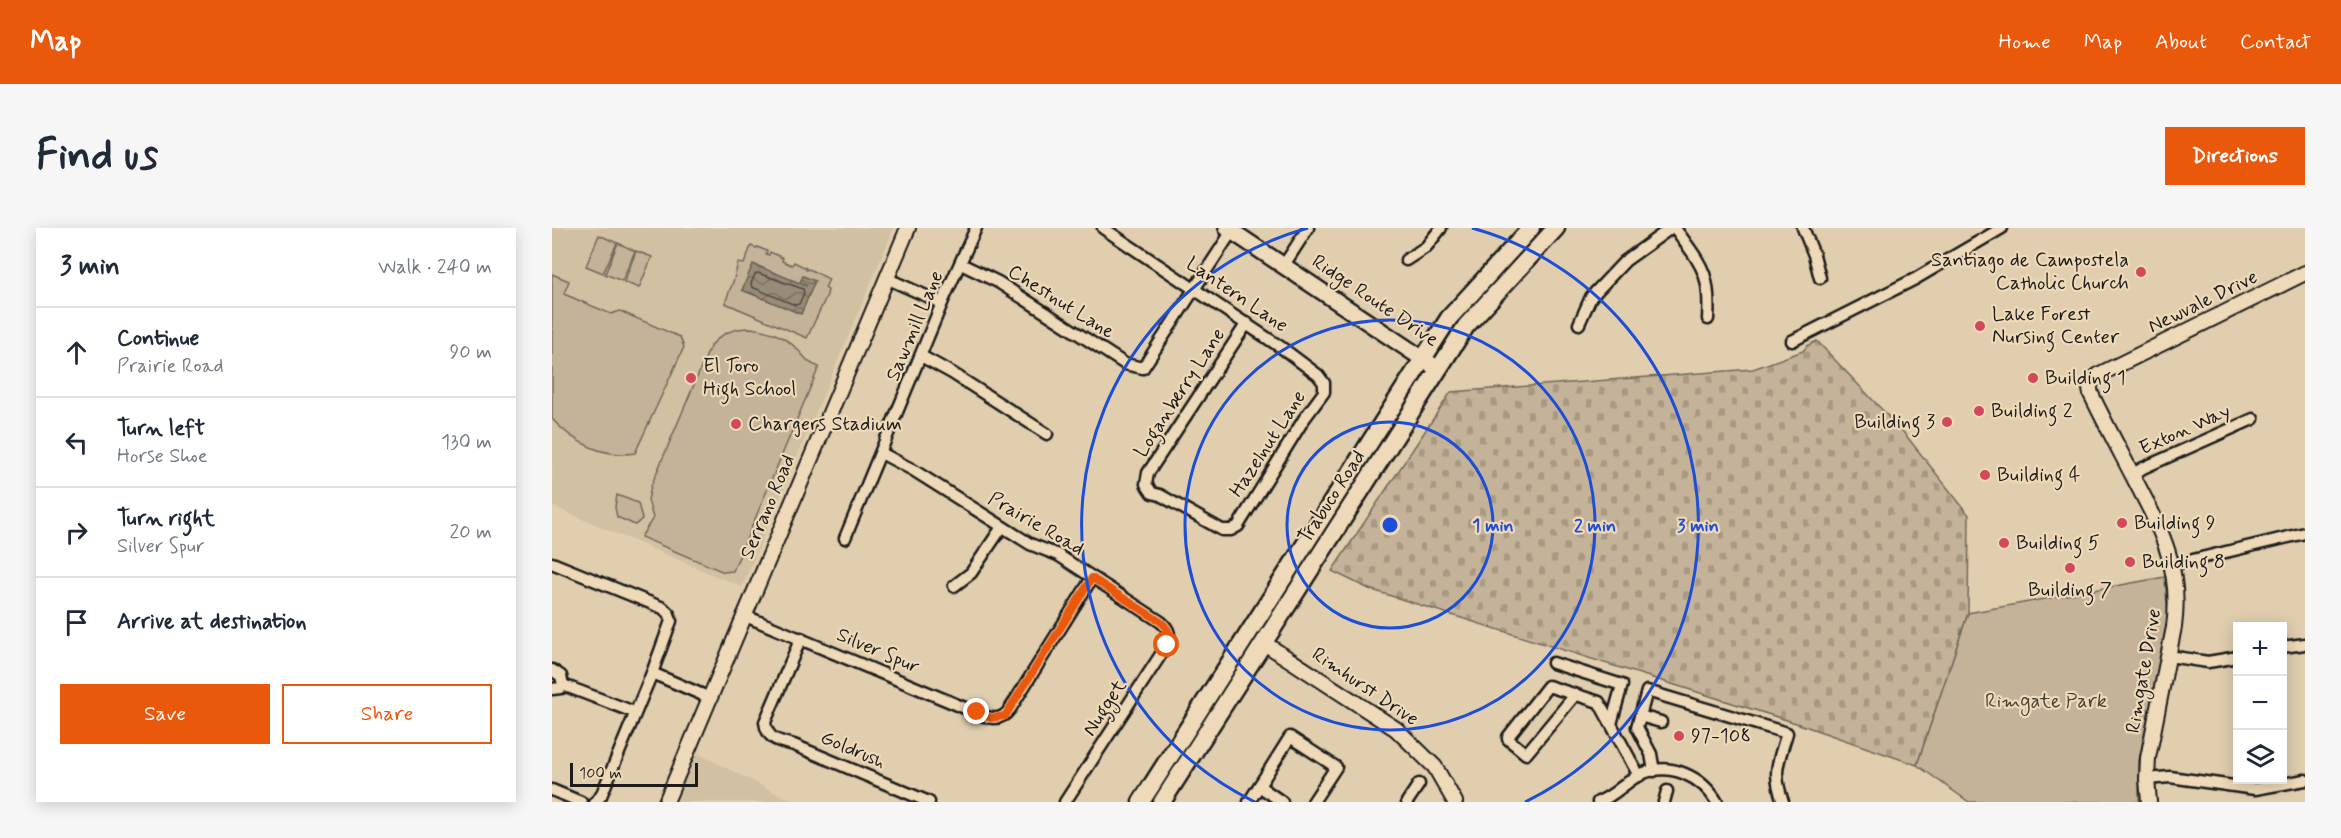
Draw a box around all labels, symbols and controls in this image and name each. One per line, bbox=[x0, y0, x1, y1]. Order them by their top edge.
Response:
text: Map bbox=[30, 24, 81, 61]
text: Home bbox=[1999, 28, 2051, 56]
text: Map bbox=[2084, 28, 2122, 56]
text: About bbox=[2155, 28, 2207, 56]
text: Contact bbox=[2240, 28, 2311, 56]
button: Directions bbox=[2165, 127, 2305, 185]
text: Find us bbox=[36, 129, 158, 184]
place label: Santiago de Campostela Catholic Church bbox=[1931, 247, 2129, 297]
street label: Ridge Route Drive bbox=[1306, 248, 1444, 354]
text: 3 min bbox=[60, 250, 120, 284]
street label: Lantern Lane bbox=[1181, 251, 1293, 339]
text: Walk · 240 m bbox=[378, 254, 492, 281]
street label: Chestnut Lane bbox=[1002, 258, 1120, 346]
street label: Newvale Drive bbox=[2144, 264, 2262, 340]
marker: Santiago de Campostela Catholic Church bbox=[2134, 265, 2148, 279]
street label: Sawmill Lane bbox=[880, 267, 950, 385]
place label: Lake Forest Nursing Center bbox=[1992, 301, 2120, 353]
marker: Lake Forest Nursing Center bbox=[1973, 319, 1987, 333]
street label: Loganberry Lane bbox=[1128, 323, 1234, 464]
text: Continue bbox=[117, 325, 199, 353]
icon: ahead bbox=[60, 336, 93, 369]
text: 90 m bbox=[449, 339, 492, 366]
text: Prairie Road bbox=[117, 353, 224, 380]
place label: El Toro High School bbox=[703, 353, 796, 405]
place label: Building 1 bbox=[2045, 365, 2126, 394]
marker: El Toro High School bbox=[684, 371, 698, 385]
marker: Building 1 bbox=[2026, 371, 2040, 385]
street label: Hazelnut Lane bbox=[1223, 385, 1313, 503]
place label: Building 2 bbox=[1991, 398, 2073, 427]
street label: Exton Way bbox=[2135, 398, 2235, 462]
marker: Building 2 bbox=[1972, 404, 1986, 418]
place label: Building 3 bbox=[1854, 409, 1935, 438]
place label: Chargers Stadium bbox=[748, 411, 902, 438]
text: Turn left bbox=[117, 415, 205, 443]
marker: Building 3 bbox=[1940, 415, 1954, 429]
marker: Chargers Stadium bbox=[729, 417, 743, 431]
icon: left bbox=[60, 426, 93, 459]
text: 130 m bbox=[441, 429, 492, 456]
text: Horse Shoe bbox=[117, 443, 208, 470]
street label: Trabuco Road bbox=[1292, 445, 1372, 549]
street label: Serrano Road bbox=[734, 451, 802, 563]
place label: Building 4 bbox=[1997, 462, 2081, 491]
marker: Building 4 bbox=[1978, 468, 1992, 482]
street label: Prairie Road bbox=[983, 486, 1089, 562]
text: Turn right bbox=[117, 505, 215, 533]
place label: Building 9 bbox=[2134, 510, 2216, 539]
text: 1 min bbox=[1472, 514, 1514, 538]
text: 2 min bbox=[1574, 514, 1616, 538]
text: 3 min bbox=[1677, 514, 1719, 538]
centre of rings bbox=[1380, 515, 1400, 535]
icon: right bbox=[60, 516, 93, 549]
marker: Building 9 bbox=[2115, 516, 2129, 530]
text: 20 m bbox=[449, 519, 492, 546]
place label: Building 5 bbox=[2016, 530, 2100, 559]
text: Silver Spur bbox=[117, 533, 205, 560]
marker: Building 5 bbox=[1997, 536, 2011, 550]
place label: Building 8 bbox=[2142, 549, 2225, 578]
marker: Building 8 bbox=[2123, 555, 2137, 569]
marker: Building 7 bbox=[2063, 561, 2077, 575]
place label: Building 7 bbox=[2028, 577, 2112, 606]
icon: arrive bbox=[60, 606, 93, 639]
street label: Rimgate Drive bbox=[2120, 607, 2169, 736]
text: Arrive at destination bbox=[117, 608, 307, 636]
street label: Silver Spur bbox=[832, 621, 924, 681]
map controls bbox=[2233, 622, 2287, 784]
button: + bbox=[2233, 622, 2287, 676]
route start bbox=[1153, 631, 1179, 657]
street label: Rimhurst Drive bbox=[1306, 641, 1424, 733]
street label: Nugget bbox=[1077, 674, 1135, 743]
button: − bbox=[2233, 676, 2287, 730]
button: Save bbox=[60, 684, 270, 744]
button: Share bbox=[282, 684, 492, 744]
park label: Rimgate Park bbox=[1985, 688, 2107, 716]
route end bbox=[963, 698, 989, 724]
place label: 97-108 bbox=[1691, 723, 1751, 750]
street label: Goldrush bbox=[816, 724, 890, 776]
marker: 97-108 bbox=[1672, 729, 1686, 743]
button: layers bbox=[2233, 730, 2287, 784]
scale bar bbox=[570, 760, 698, 788]
text: 100 m bbox=[579, 763, 622, 784]

